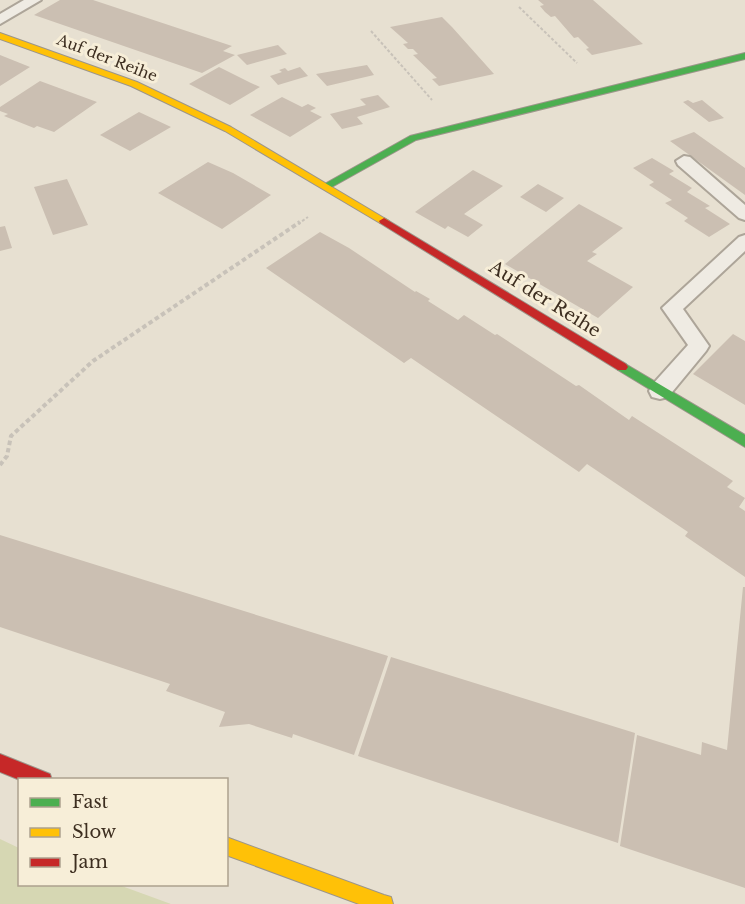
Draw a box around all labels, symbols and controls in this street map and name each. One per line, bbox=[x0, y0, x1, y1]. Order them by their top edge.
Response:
street label: Auf der Reihe bbox=[53, 29, 160, 85]
street label: Auf der Reihe bbox=[484, 255, 605, 342]
legend bbox=[18, 778, 228, 886]
text: Fast bbox=[72, 791, 109, 813]
text: Slow bbox=[72, 821, 117, 843]
text: Jam bbox=[70, 851, 108, 873]

